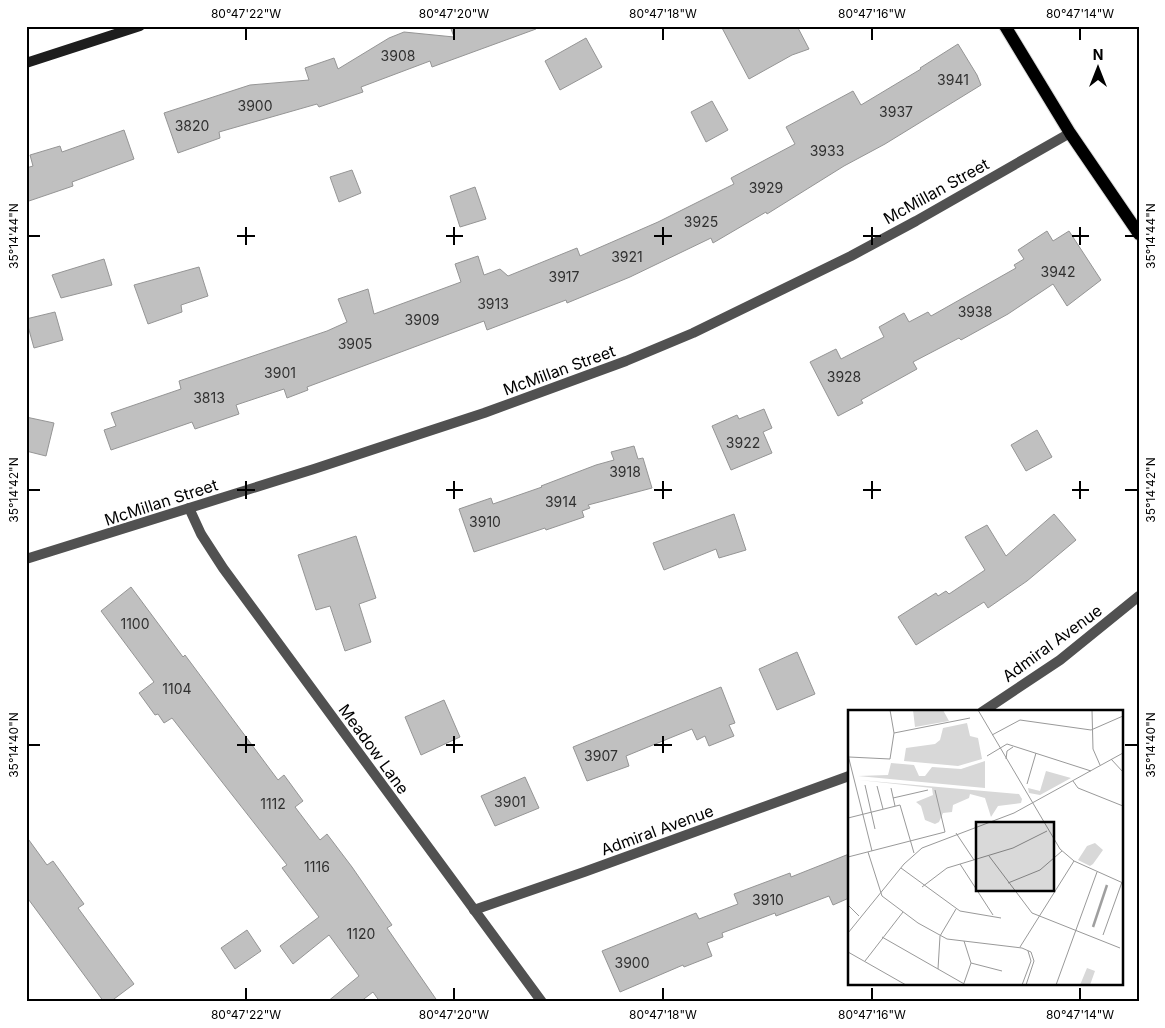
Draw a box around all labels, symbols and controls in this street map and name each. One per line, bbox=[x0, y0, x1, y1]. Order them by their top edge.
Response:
text: 80°47'22"W bbox=[211, 6, 281, 21]
text: 80°47'20"W bbox=[419, 6, 489, 21]
text: 80°47'18"W bbox=[629, 6, 697, 21]
text: 80°47'16"W bbox=[838, 6, 906, 21]
text: 80°47'14"W bbox=[1046, 6, 1114, 21]
north arrow bbox=[1072, 42, 1122, 92]
text: N bbox=[1093, 46, 1103, 63]
house number: 3908 bbox=[381, 47, 415, 64]
house number: 3941 bbox=[937, 71, 969, 88]
house number: 3900 bbox=[238, 97, 273, 114]
house number: 3937 bbox=[879, 103, 913, 120]
house number: 3820 bbox=[175, 117, 209, 134]
house number: 3933 bbox=[810, 142, 844, 159]
street label: McMillan Street bbox=[880, 154, 992, 228]
house number: 3929 bbox=[749, 179, 783, 196]
text: 35°14'44"N bbox=[6, 203, 21, 269]
text: 35°14'44"N bbox=[1143, 203, 1158, 269]
house number: 3925 bbox=[684, 213, 718, 230]
house number: 3921 bbox=[611, 248, 643, 265]
house number: 3942 bbox=[1041, 263, 1075, 280]
house number: 3917 bbox=[549, 268, 580, 285]
house number: 3913 bbox=[477, 295, 509, 312]
house number: 3938 bbox=[958, 303, 992, 320]
house number: 3909 bbox=[405, 311, 439, 328]
house number: 3905 bbox=[338, 335, 372, 352]
street label: McMillan Street bbox=[500, 340, 618, 400]
house number: 3901 bbox=[264, 364, 296, 381]
house number: 3928 bbox=[827, 368, 861, 385]
house number: 3813 bbox=[193, 389, 225, 406]
house number: 3922 bbox=[726, 434, 760, 451]
text: 35°14'42"N bbox=[6, 457, 21, 523]
text: 35°14'42"N bbox=[1143, 457, 1158, 523]
house number: 3918 bbox=[609, 463, 641, 480]
street label: McMillan Street bbox=[102, 474, 220, 530]
house number: 3914 bbox=[545, 493, 577, 510]
house number: 3910 bbox=[469, 513, 501, 530]
street label: Admiral Avenue bbox=[998, 600, 1106, 686]
house number: 1100 bbox=[120, 615, 150, 632]
house number: 1104 bbox=[162, 680, 192, 697]
street label: Meadow Lane bbox=[335, 700, 413, 798]
inset map bbox=[848, 710, 1122, 986]
text: 35°14'40"N bbox=[6, 712, 21, 778]
text: 35°14'40"N bbox=[1143, 712, 1158, 778]
house number: 3907 bbox=[584, 747, 618, 764]
house number: 3901 bbox=[494, 793, 526, 810]
house number: 1112 bbox=[260, 795, 286, 812]
street label: Admiral Avenue bbox=[598, 800, 716, 860]
house number: 1116 bbox=[304, 858, 330, 875]
house number: 3910 bbox=[752, 891, 784, 908]
house number: 1120 bbox=[347, 925, 375, 942]
house number: 3900 bbox=[615, 954, 650, 971]
text: 80°47'22"W bbox=[211, 1007, 281, 1022]
text: 80°47'20"W bbox=[419, 1007, 489, 1022]
text: 80°47'18"W bbox=[629, 1007, 697, 1022]
text: 80°47'16"W bbox=[838, 1007, 906, 1022]
text: 80°47'14"W bbox=[1046, 1007, 1114, 1022]

